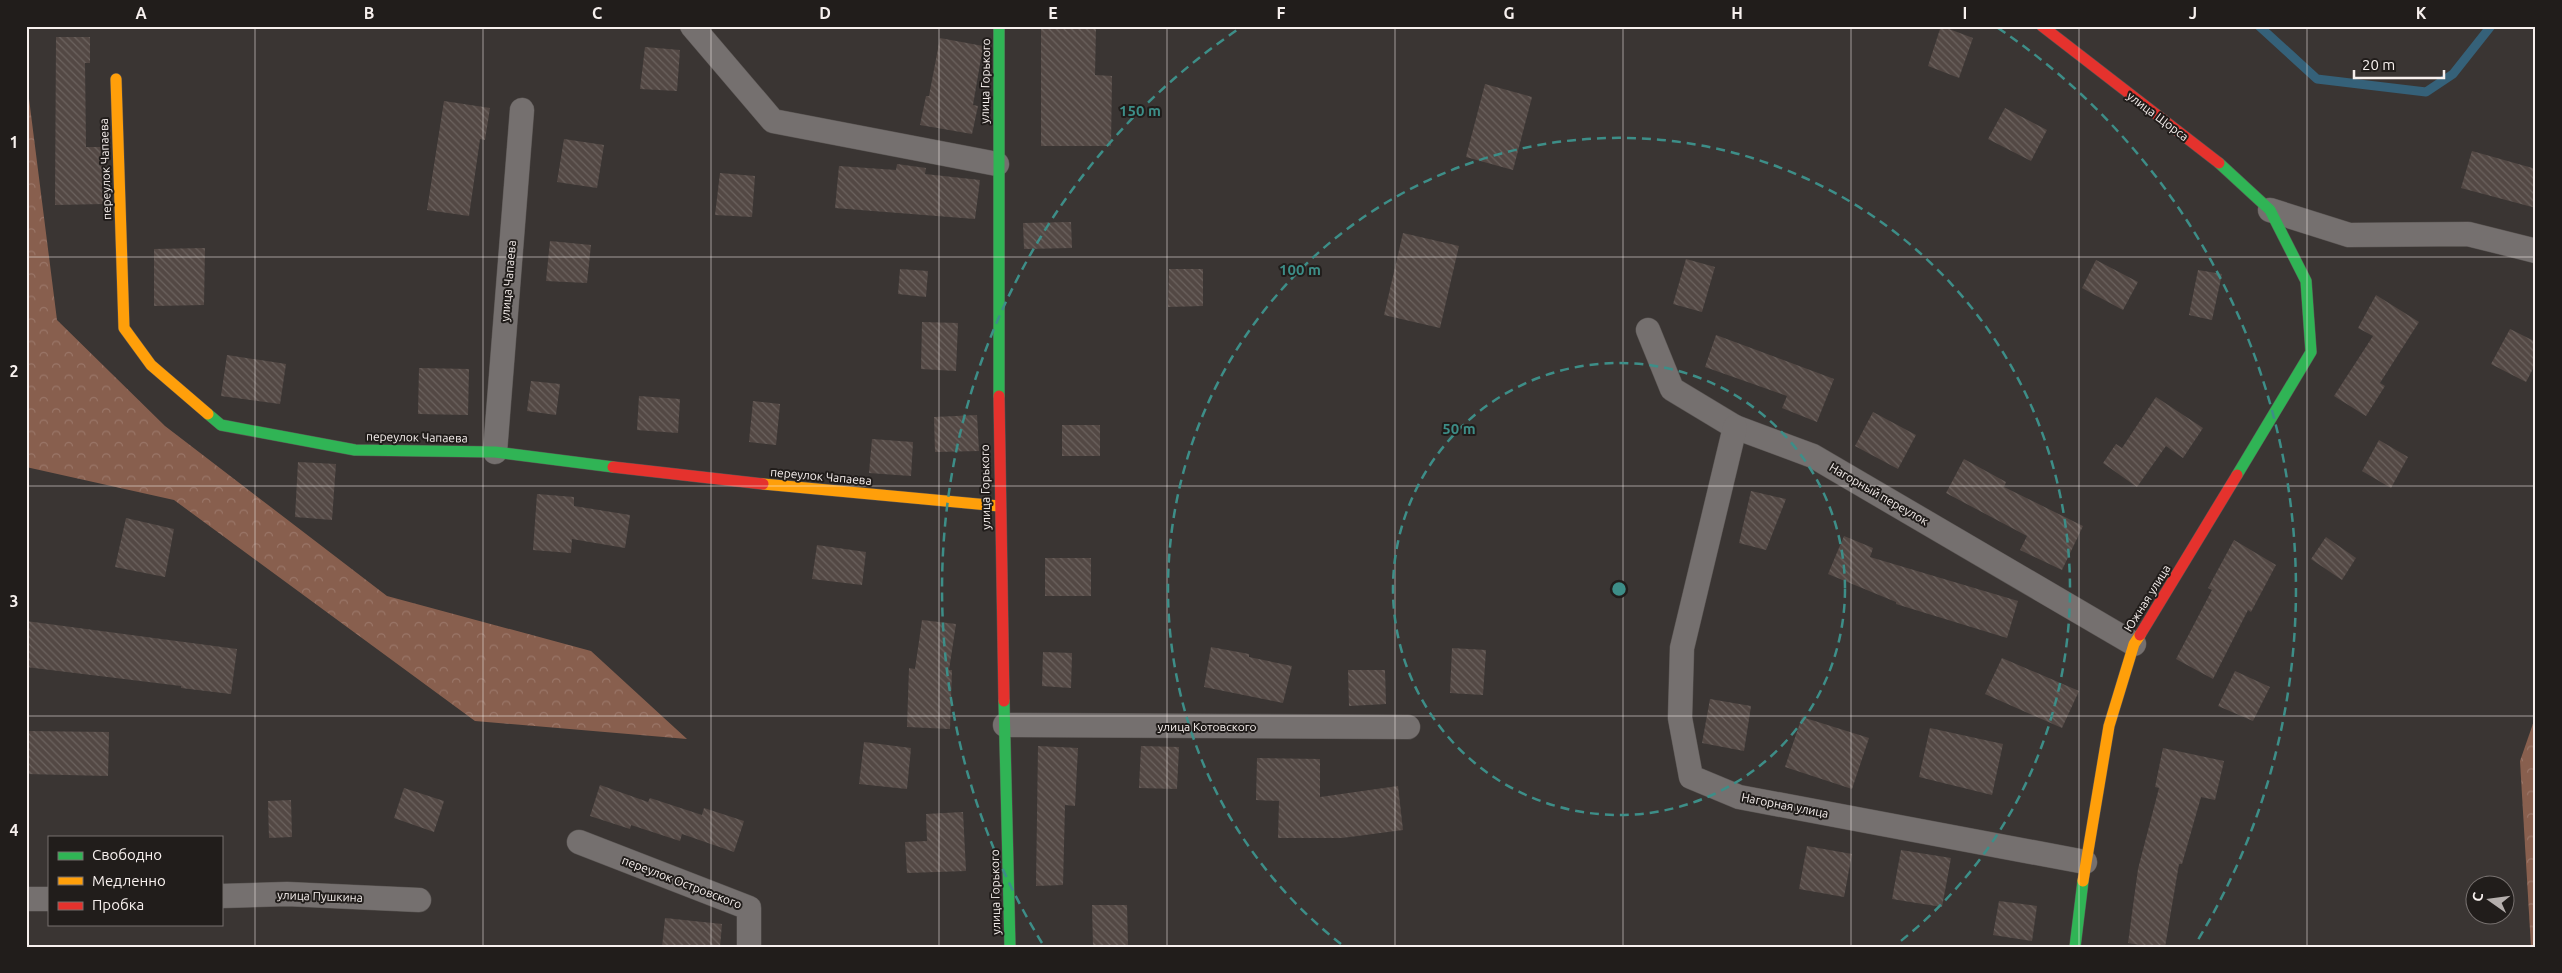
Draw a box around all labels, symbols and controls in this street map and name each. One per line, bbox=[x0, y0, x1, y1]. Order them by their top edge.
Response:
text: A bbox=[135, 4, 147, 22]
text: B bbox=[364, 4, 374, 22]
text: C bbox=[592, 4, 602, 22]
text: D bbox=[819, 4, 831, 22]
text: E bbox=[1048, 4, 1058, 22]
text: F bbox=[1277, 4, 1286, 22]
text: G bbox=[1503, 4, 1515, 22]
text: H bbox=[1731, 4, 1743, 22]
text: I bbox=[1963, 4, 1967, 22]
text: J bbox=[2189, 4, 2197, 22]
text: K bbox=[2416, 4, 2427, 22]
street label: улица Горького bbox=[978, 38, 992, 124]
scale bar bbox=[2354, 48, 2444, 80]
text: 20 m bbox=[2362, 56, 2395, 73]
street label: улица Щорса bbox=[2125, 89, 2191, 143]
text: 150 m bbox=[1119, 102, 1161, 119]
street label: переулок Чапаева bbox=[97, 118, 113, 220]
text: 1 bbox=[9, 133, 19, 151]
street label: улица Чапаева bbox=[498, 240, 518, 322]
text: 100 m bbox=[1279, 261, 1321, 278]
text: 2 bbox=[9, 362, 19, 380]
text: 50 m bbox=[1442, 420, 1476, 437]
street label: переулок Чапаева bbox=[366, 430, 468, 444]
street label: улица Горького bbox=[978, 444, 992, 530]
street label: Нагорный переулок bbox=[1827, 460, 1931, 528]
street label: переулок Чапаева bbox=[770, 465, 872, 487]
street label: Южная улица bbox=[2121, 562, 2173, 634]
centre of rings bbox=[1610, 580, 1628, 598]
text: 3 bbox=[9, 592, 19, 610]
street label: улица Котовского bbox=[1157, 720, 1257, 733]
street label: Нагорная улица bbox=[1740, 790, 1830, 820]
text: 4 bbox=[9, 821, 19, 839]
legend bbox=[48, 836, 222, 926]
text: Свободно bbox=[92, 846, 162, 863]
street label: улица Горького bbox=[988, 849, 1002, 935]
street label: переулок Островского bbox=[620, 853, 744, 911]
text: Медленно bbox=[92, 872, 166, 889]
north arrow bbox=[2464, 876, 2514, 926]
street label: улица Пушкина bbox=[277, 888, 363, 904]
text: С bbox=[2469, 891, 2486, 903]
text: Пробка bbox=[92, 896, 144, 913]

